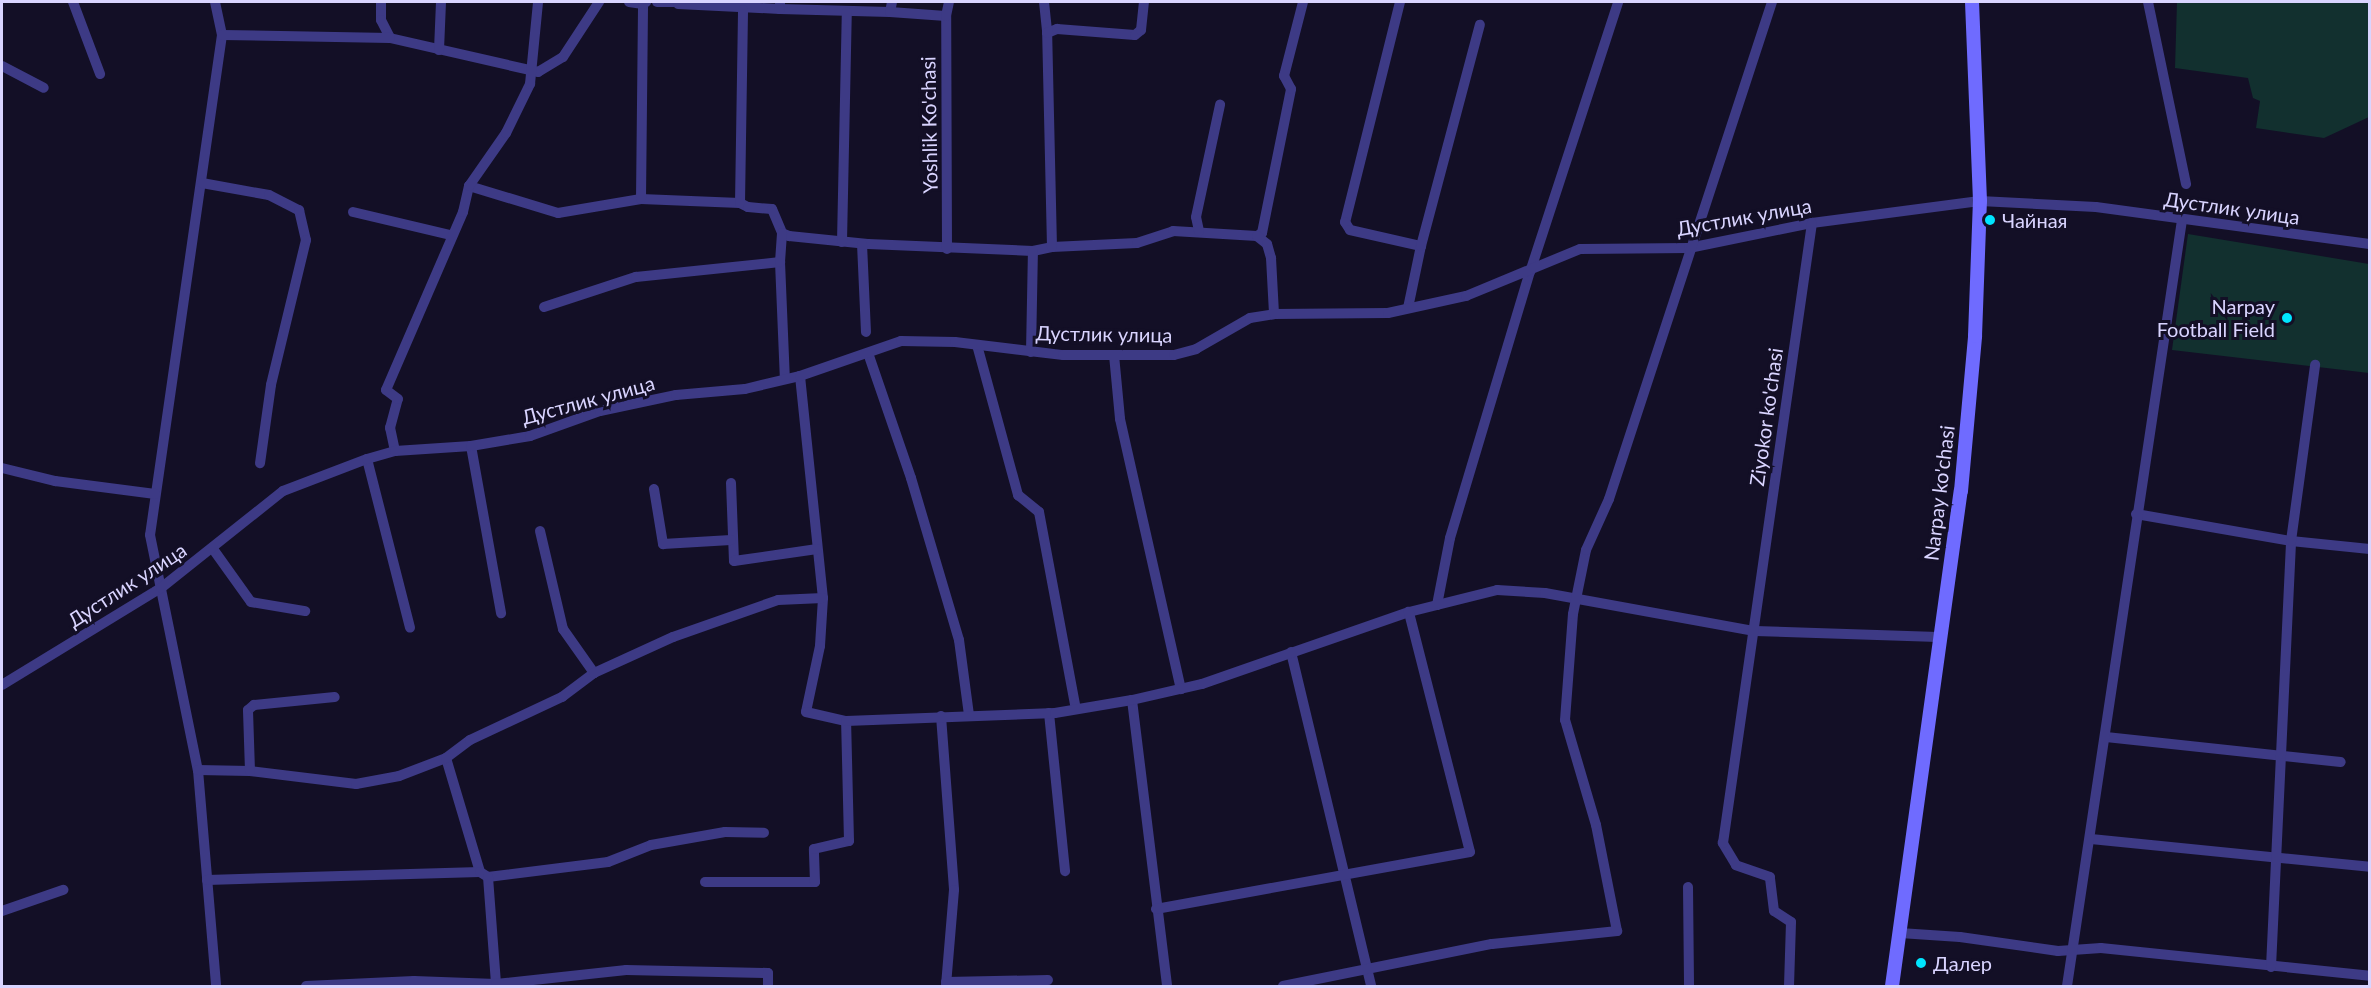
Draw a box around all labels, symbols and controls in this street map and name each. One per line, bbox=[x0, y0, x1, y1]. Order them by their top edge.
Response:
street label: Yoshlik Ko'chasi bbox=[916, 56, 942, 194]
street label: Дустлик улица bbox=[2163, 187, 2301, 229]
street label: Дустлик улица bbox=[1675, 193, 1813, 241]
place label: Чайная bbox=[2002, 208, 2067, 232]
marker: Чайная bbox=[1983, 213, 1997, 227]
place label: Narpay Football Field bbox=[2157, 294, 2275, 341]
marker: Narpay Football Field bbox=[2280, 311, 2294, 325]
street label: Дустлик улица bbox=[1035, 321, 1173, 347]
street label: Ziyokor ko'chasi bbox=[1744, 346, 1788, 488]
street label: Дустлик улица bbox=[519, 371, 657, 429]
street label: Narpay ko'chasi bbox=[1919, 424, 1959, 562]
street label: Дустлик улица bbox=[63, 538, 191, 632]
place label: Далер bbox=[1933, 951, 1992, 975]
marker: Далер bbox=[1914, 956, 1928, 970]

